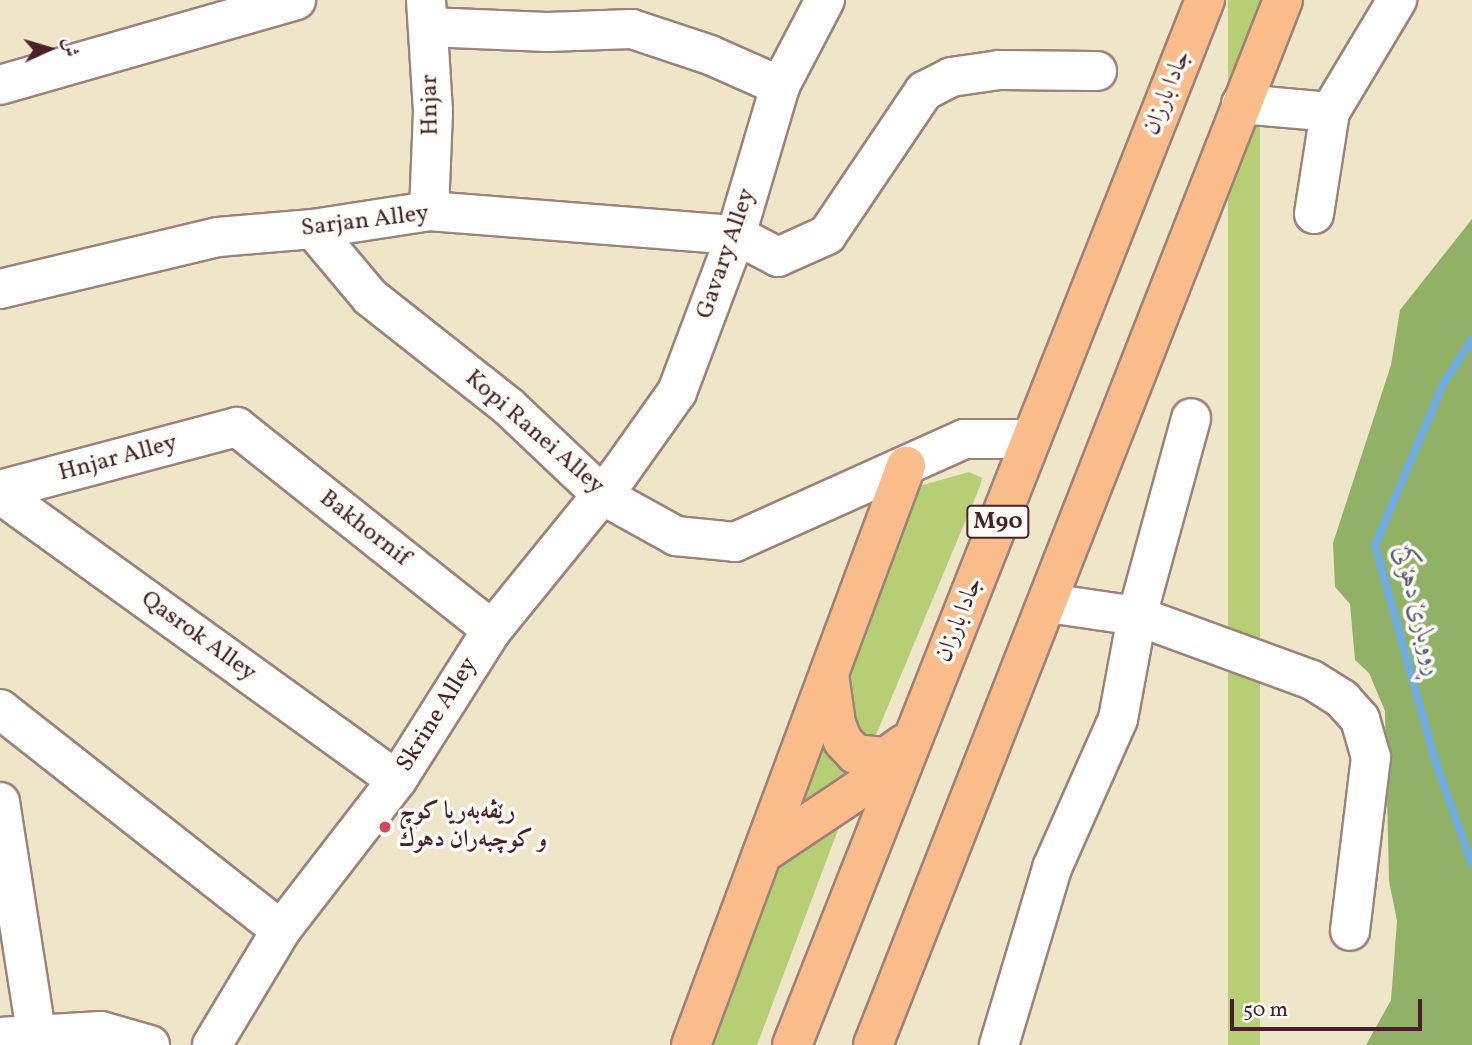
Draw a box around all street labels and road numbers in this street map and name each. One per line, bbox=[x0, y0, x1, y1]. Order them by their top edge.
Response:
street label: جادا بارزان bbox=[1138, 46, 1198, 140]
street label: Hnjar bbox=[416, 74, 446, 136]
street label: Gavary Alley bbox=[691, 185, 763, 323]
street label: Sarjan Alley bbox=[299, 200, 431, 244]
street label: Kopi Ranei Alley bbox=[458, 365, 610, 501]
street label: Hnjar Alley bbox=[56, 429, 180, 489]
street label: Bakhornif bbox=[313, 485, 415, 573]
road number: M90 bbox=[965, 502, 1031, 542]
street label: جادا بارزان bbox=[930, 573, 990, 667]
street label: Qasrok Alley bbox=[135, 585, 261, 689]
street label: Skrine Alley bbox=[391, 652, 485, 778]

